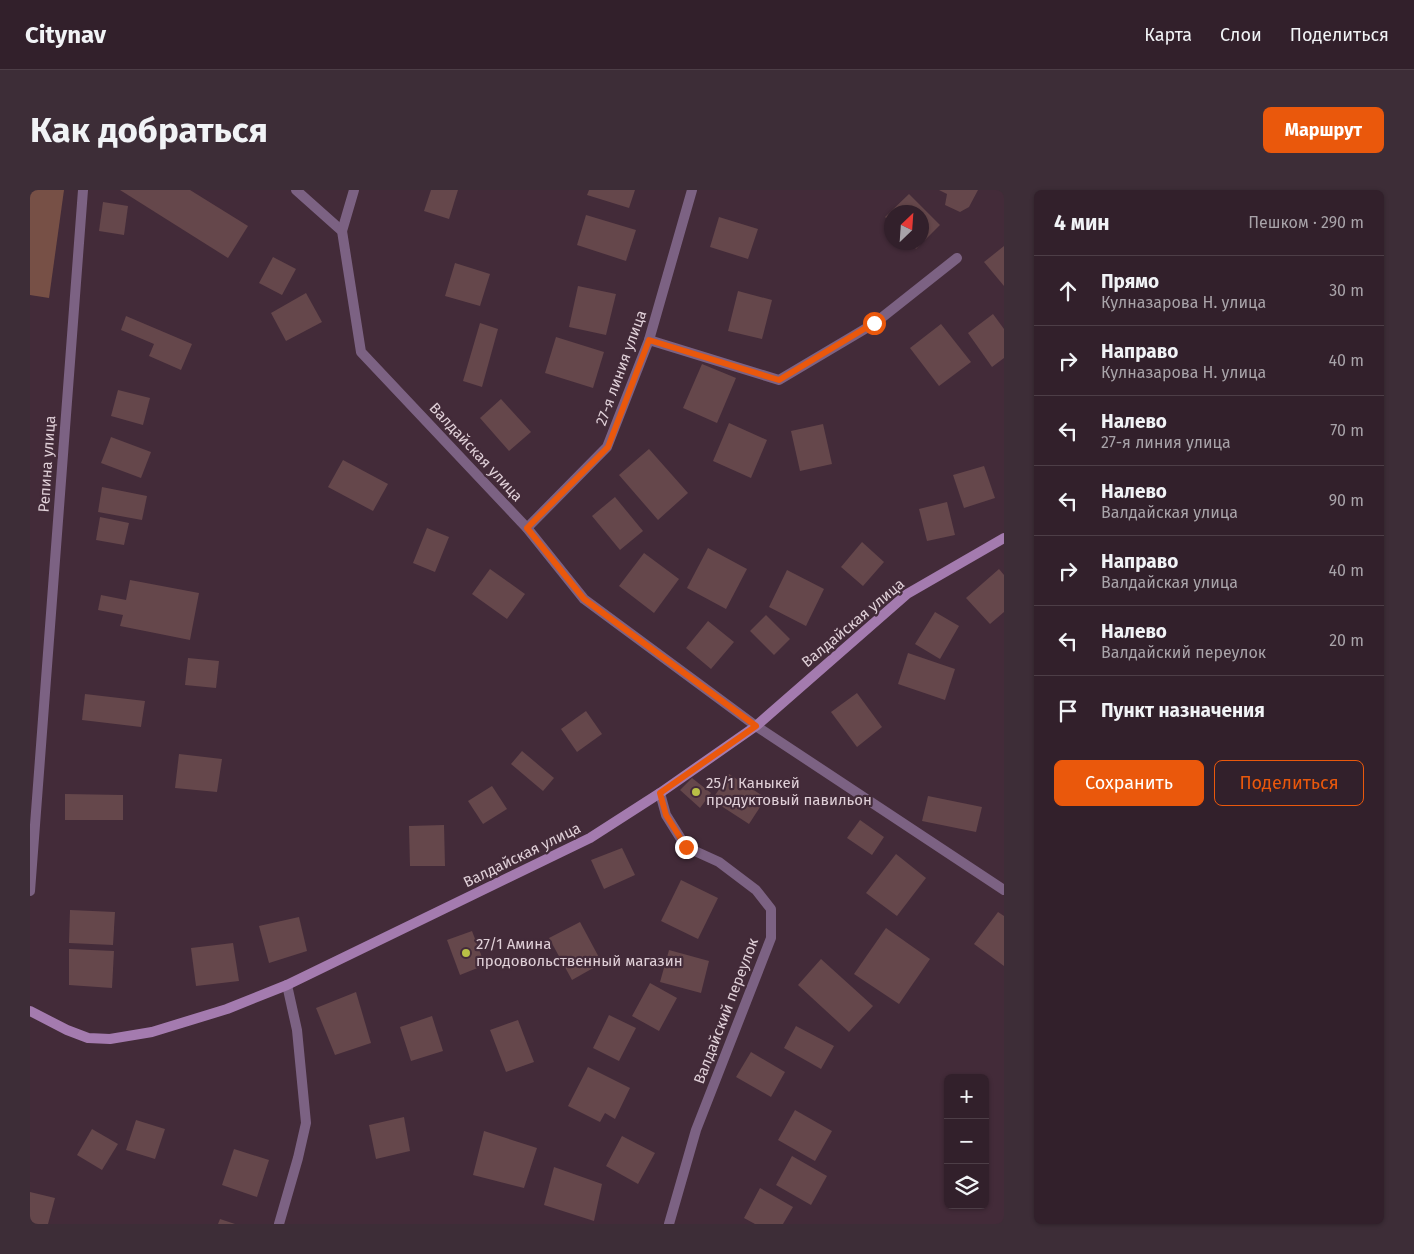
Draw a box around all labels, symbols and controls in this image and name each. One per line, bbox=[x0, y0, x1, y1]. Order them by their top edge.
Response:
text: Citynav bbox=[25, 21, 106, 49]
text: Карта bbox=[1144, 24, 1192, 46]
text: Слои bbox=[1220, 24, 1262, 46]
text: Поделиться bbox=[1290, 24, 1389, 46]
button: Маршрут bbox=[1263, 107, 1384, 153]
text: Как добраться bbox=[30, 109, 268, 151]
north arrow bbox=[884, 205, 929, 250]
text: 4 мин bbox=[1054, 210, 1110, 236]
text: Пешком · 290 m bbox=[1248, 213, 1364, 232]
text: Прямо bbox=[1101, 270, 1159, 293]
icon: ahead bbox=[1054, 277, 1082, 305]
text: 30 m bbox=[1329, 281, 1364, 300]
text: Кулназарова Н. улица bbox=[1101, 293, 1266, 312]
street label: 27-я линия улица bbox=[592, 308, 650, 428]
route start bbox=[863, 312, 886, 335]
text: Направо bbox=[1101, 340, 1178, 363]
icon: right bbox=[1054, 347, 1082, 375]
text: 40 m bbox=[1329, 351, 1364, 370]
text: Кулназарова Н. улица bbox=[1101, 363, 1266, 382]
street label: Валдайская улица bbox=[426, 399, 526, 505]
text: Налево bbox=[1101, 410, 1167, 433]
street label: Репина улица bbox=[35, 415, 59, 513]
icon: left bbox=[1054, 417, 1082, 445]
text: 70 m bbox=[1330, 421, 1364, 440]
text: 27-я линия улица bbox=[1101, 433, 1231, 452]
text: Налево bbox=[1101, 480, 1167, 503]
icon: left bbox=[1054, 487, 1082, 515]
text: 90 m bbox=[1329, 491, 1364, 510]
text: Валдайская улица bbox=[1101, 503, 1238, 522]
text: Направо bbox=[1101, 550, 1178, 573]
icon: right bbox=[1054, 557, 1082, 585]
text: 40 m bbox=[1329, 561, 1364, 580]
text: Валдайская улица bbox=[1101, 573, 1238, 592]
street label: Валдайская улица bbox=[798, 575, 908, 671]
text: Налево bbox=[1101, 620, 1167, 643]
icon: left bbox=[1054, 627, 1082, 655]
text: 20 m bbox=[1329, 631, 1364, 650]
text: Валдайский переулок bbox=[1101, 643, 1266, 662]
icon: arrive bbox=[1054, 697, 1082, 725]
text: Пункт назначения bbox=[1101, 699, 1265, 722]
button: Сохранить bbox=[1054, 760, 1204, 806]
button: Поделиться bbox=[1214, 760, 1364, 806]
place label: 25/1 Каныкей продуктовый павильон bbox=[706, 774, 872, 809]
marker: 25/1 Каныкей продуктовый павильон bbox=[690, 786, 702, 798]
street label: Валдайская улица bbox=[460, 819, 584, 891]
route end bbox=[675, 836, 698, 859]
place label: 27/1 Амина продовольственный магазин bbox=[476, 935, 683, 970]
street label: Валдайский переулок bbox=[690, 935, 762, 1087]
marker: 27/1 Амина продовольственный магазин bbox=[460, 947, 472, 959]
map controls bbox=[944, 1074, 989, 1209]
button: + bbox=[944, 1074, 989, 1119]
button: − bbox=[944, 1119, 989, 1164]
button: layers bbox=[944, 1164, 989, 1209]

